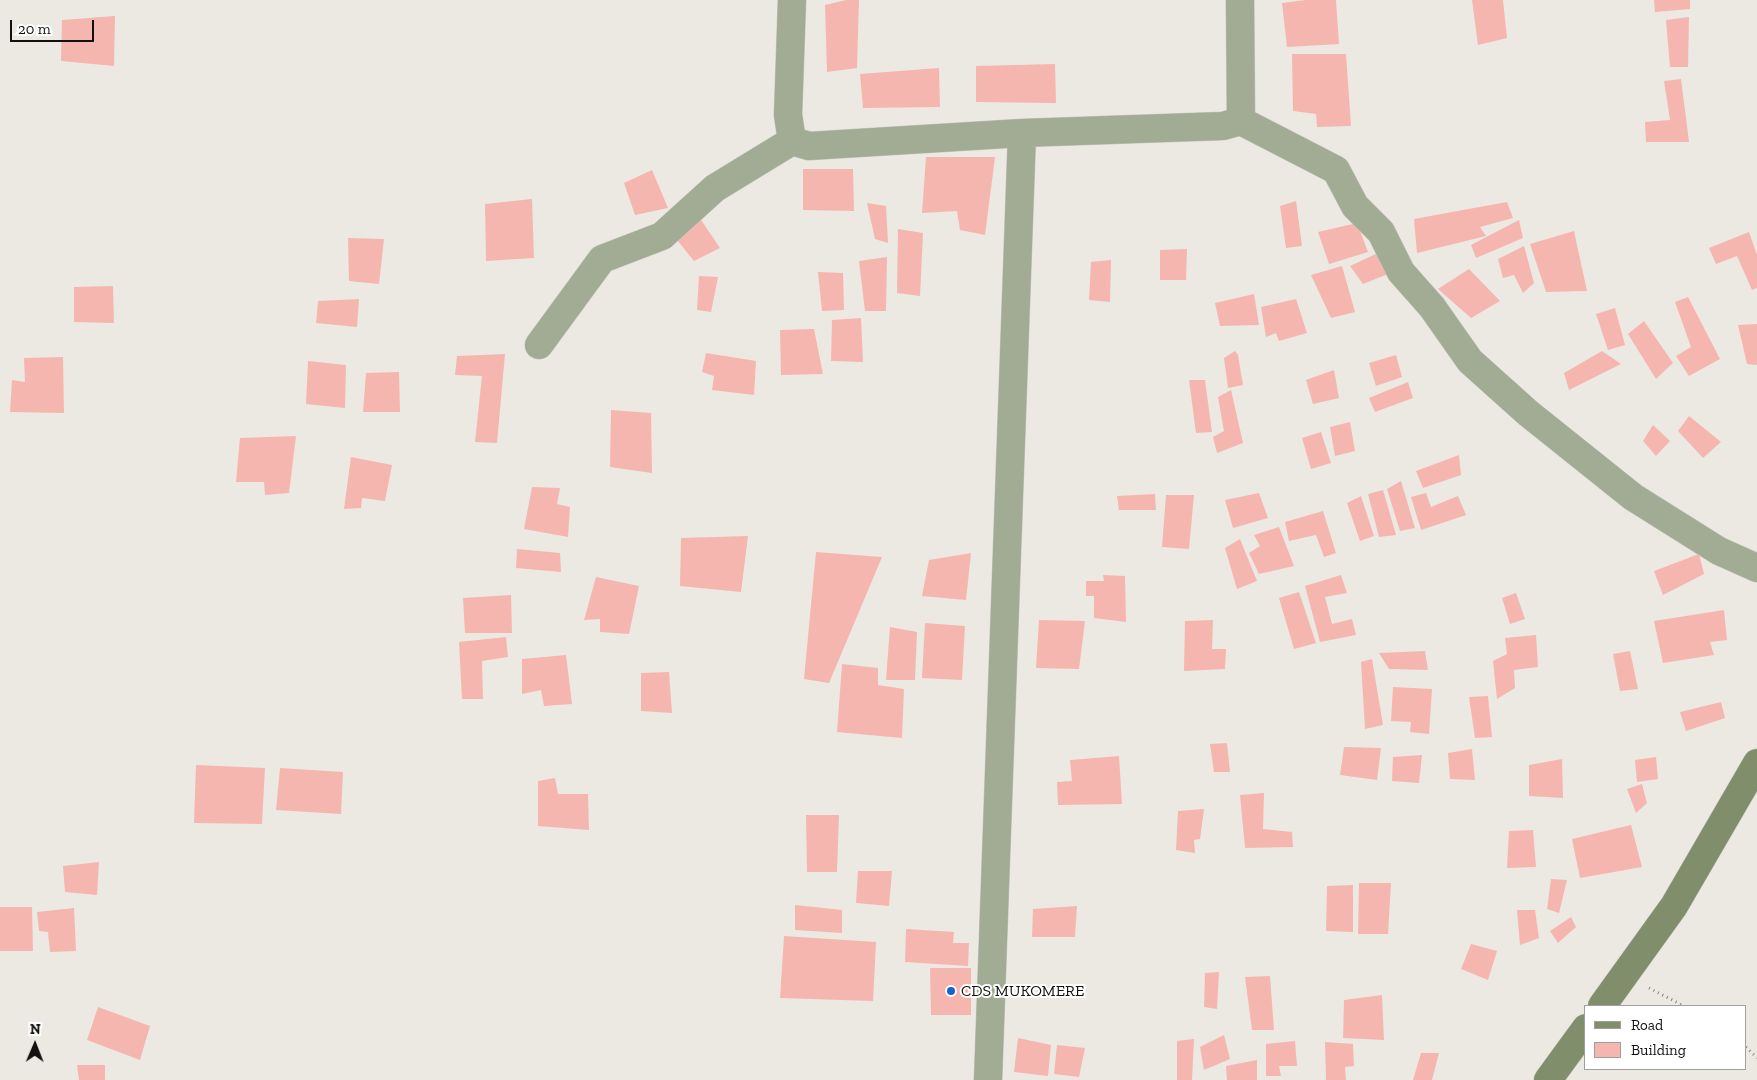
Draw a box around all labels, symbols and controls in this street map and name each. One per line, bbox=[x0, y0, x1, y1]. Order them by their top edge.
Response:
scale bar bbox=[12, 10, 96, 42]
text: 20 m bbox=[18, 20, 51, 38]
place label: CDS MUKOMERE bbox=[961, 981, 1084, 1001]
marker: CDS MUKOMERE bbox=[945, 985, 957, 997]
legend bbox=[1584, 1005, 1747, 1070]
text: Road bbox=[1631, 1016, 1663, 1034]
north arrow bbox=[10, 1020, 60, 1070]
text: N bbox=[30, 1021, 41, 1038]
text: Building bbox=[1631, 1041, 1686, 1059]

